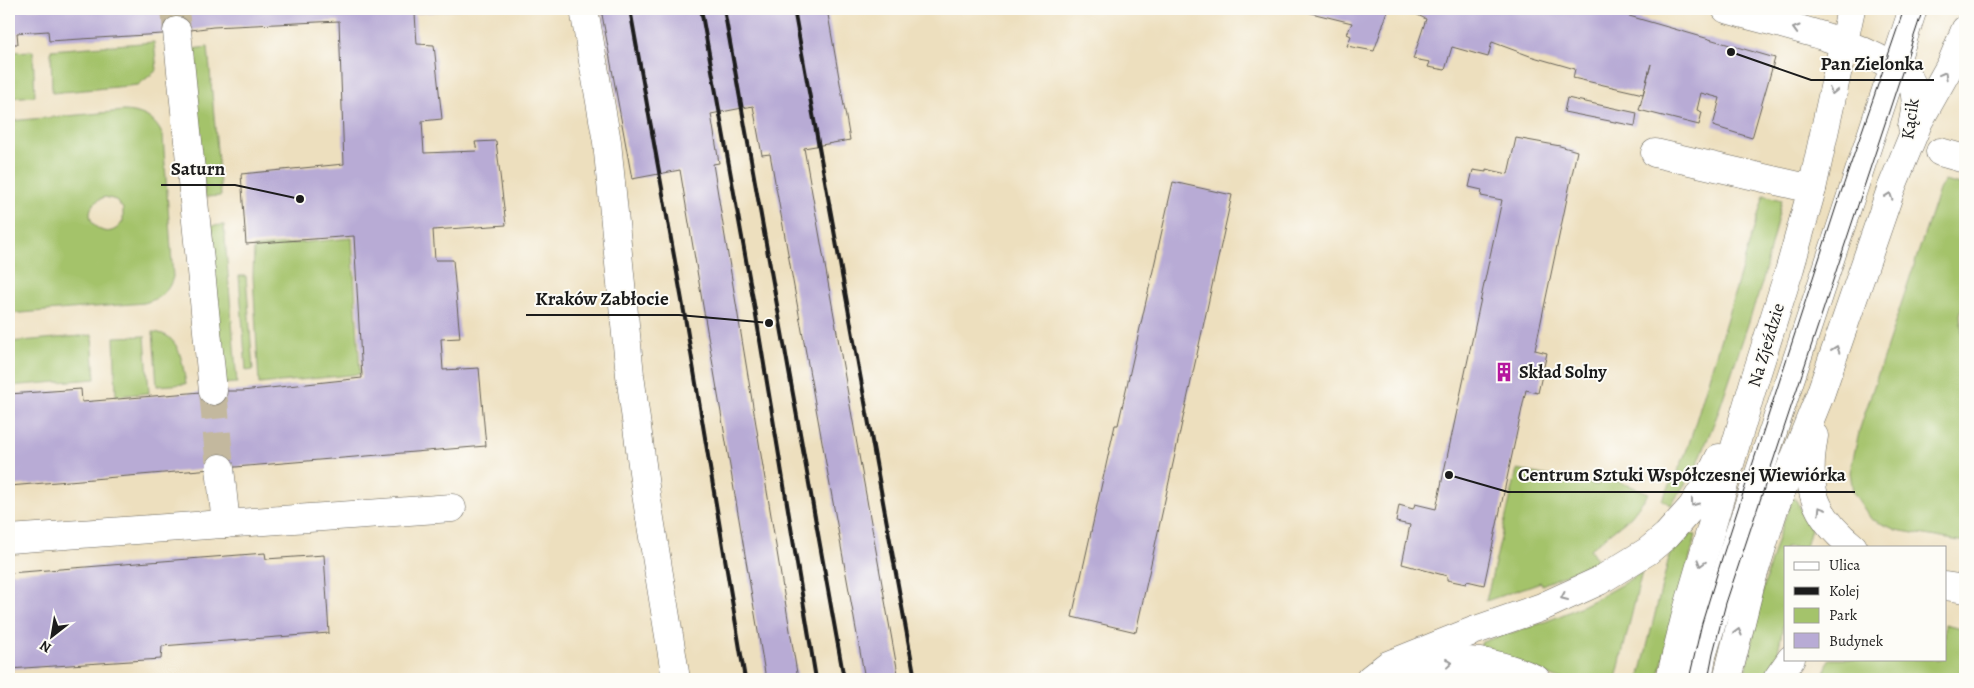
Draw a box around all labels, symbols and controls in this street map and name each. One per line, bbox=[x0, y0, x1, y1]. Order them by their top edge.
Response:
one-way arrow bbox=[1792, 25, 1801, 35]
callout: Pan Zielonka bbox=[1811, 46, 1934, 80]
text: Pan Zielonka bbox=[1820, 51, 1924, 77]
one-way arrow bbox=[1938, 71, 1948, 80]
one-way arrow bbox=[1828, 86, 1839, 95]
street label: Kącik bbox=[1895, 97, 1925, 141]
callout: Saturn bbox=[161, 151, 235, 185]
text: Saturn bbox=[171, 156, 225, 182]
one-way arrow bbox=[1883, 192, 1893, 200]
callout: Kraków Zabłocie bbox=[526, 281, 679, 315]
text: Kraków Zabłocie bbox=[535, 286, 669, 312]
street label: Na Zjeździe bbox=[1742, 300, 1790, 390]
one-way arrow bbox=[1830, 345, 1840, 354]
place label: Skład Solny bbox=[1519, 360, 1607, 384]
building icon: Skład Solny bbox=[1493, 361, 1515, 383]
callout: Centrum Sztuki Współczesnej Wiewiórka bbox=[1508, 458, 1855, 492]
text: Centrum Sztuki Współczesnej Wiewiórka bbox=[1518, 462, 1847, 488]
one-way arrow bbox=[1691, 498, 1700, 507]
one-way arrow bbox=[1817, 507, 1827, 516]
legend bbox=[1784, 546, 1946, 660]
text: Ulica bbox=[1829, 555, 1860, 575]
one-way arrow bbox=[1697, 558, 1707, 566]
text: Kolej bbox=[1829, 581, 1860, 601]
one-way arrow bbox=[1560, 591, 1569, 602]
text: Park bbox=[1829, 605, 1858, 625]
north arrow bbox=[28, 610, 78, 660]
one-way arrow bbox=[1732, 627, 1743, 636]
text: Budynek bbox=[1829, 631, 1884, 651]
text: N bbox=[36, 636, 55, 657]
one-way arrow bbox=[1446, 658, 1454, 669]

